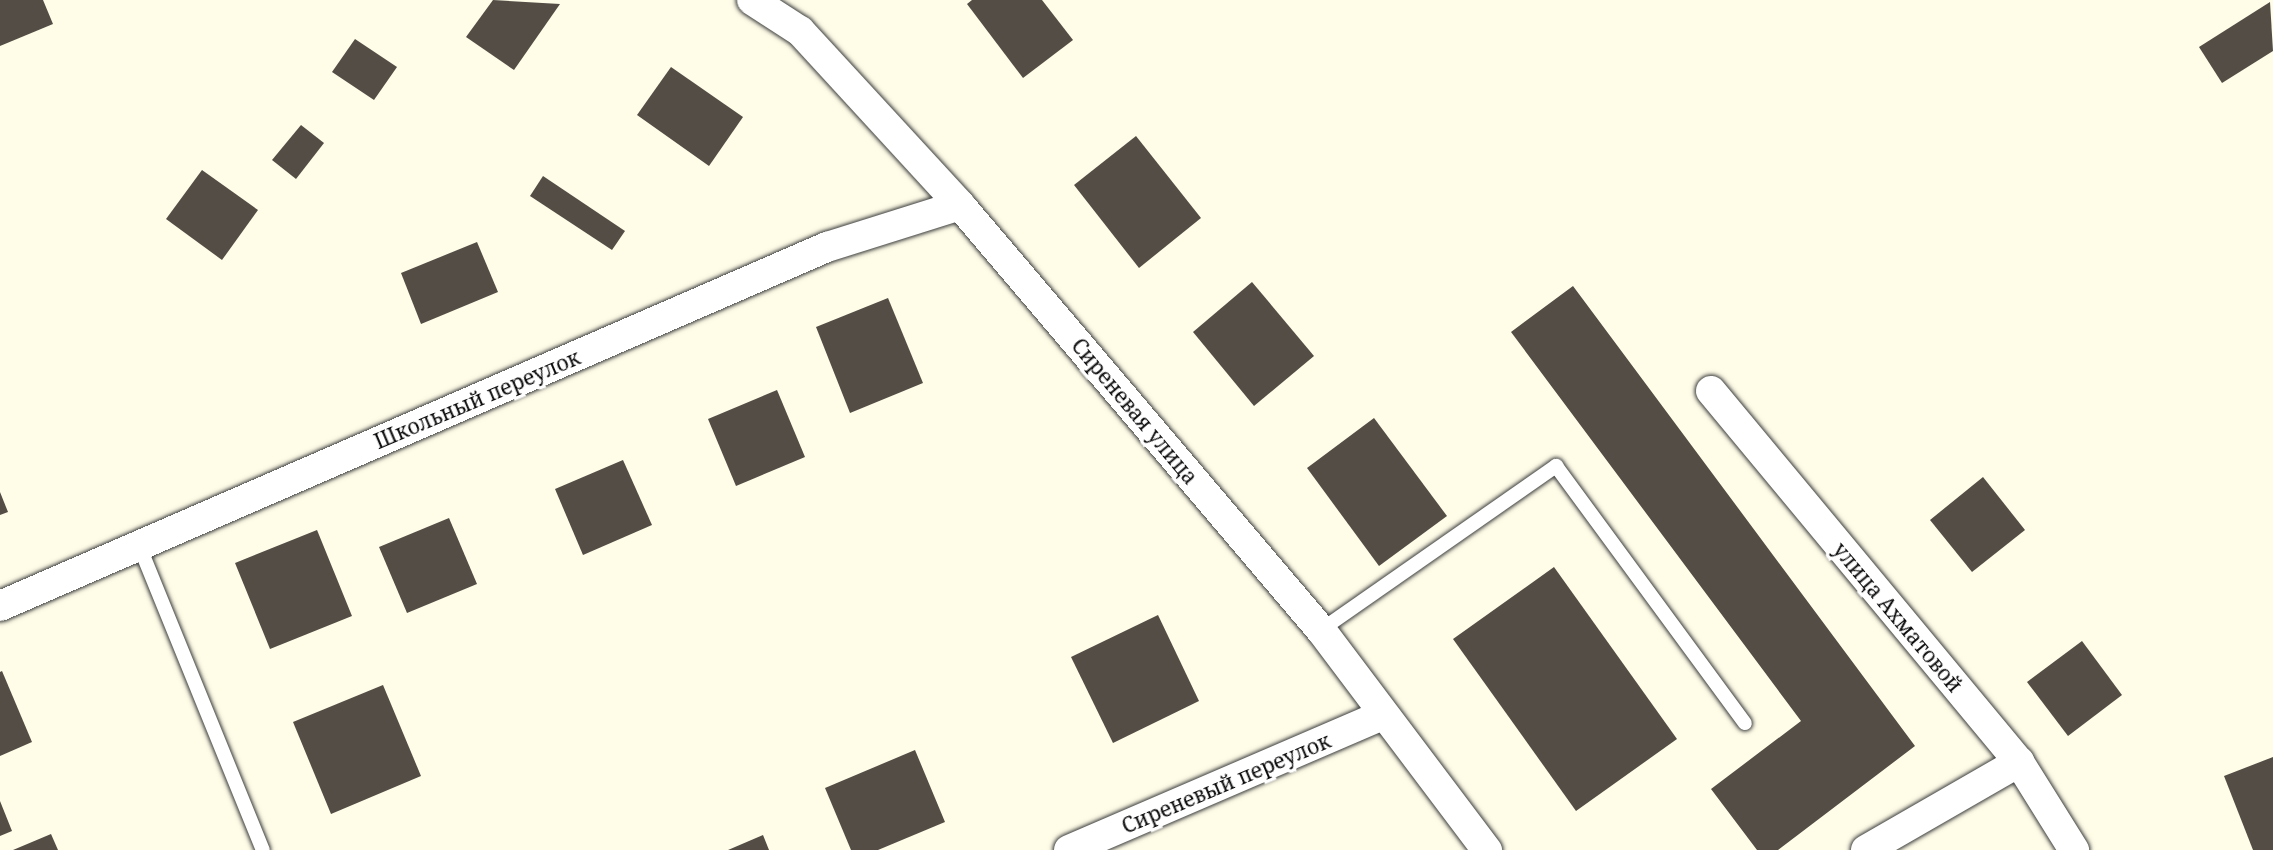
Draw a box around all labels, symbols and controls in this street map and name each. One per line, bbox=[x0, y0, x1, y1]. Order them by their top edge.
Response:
street label: Сиреневая улица bbox=[1067, 333, 1203, 489]
street label: Школьный переулок bbox=[370, 344, 584, 454]
street label: улица Ахматовой bbox=[1828, 537, 1968, 697]
street label: Сиреневый переулок bbox=[1118, 728, 1334, 838]

